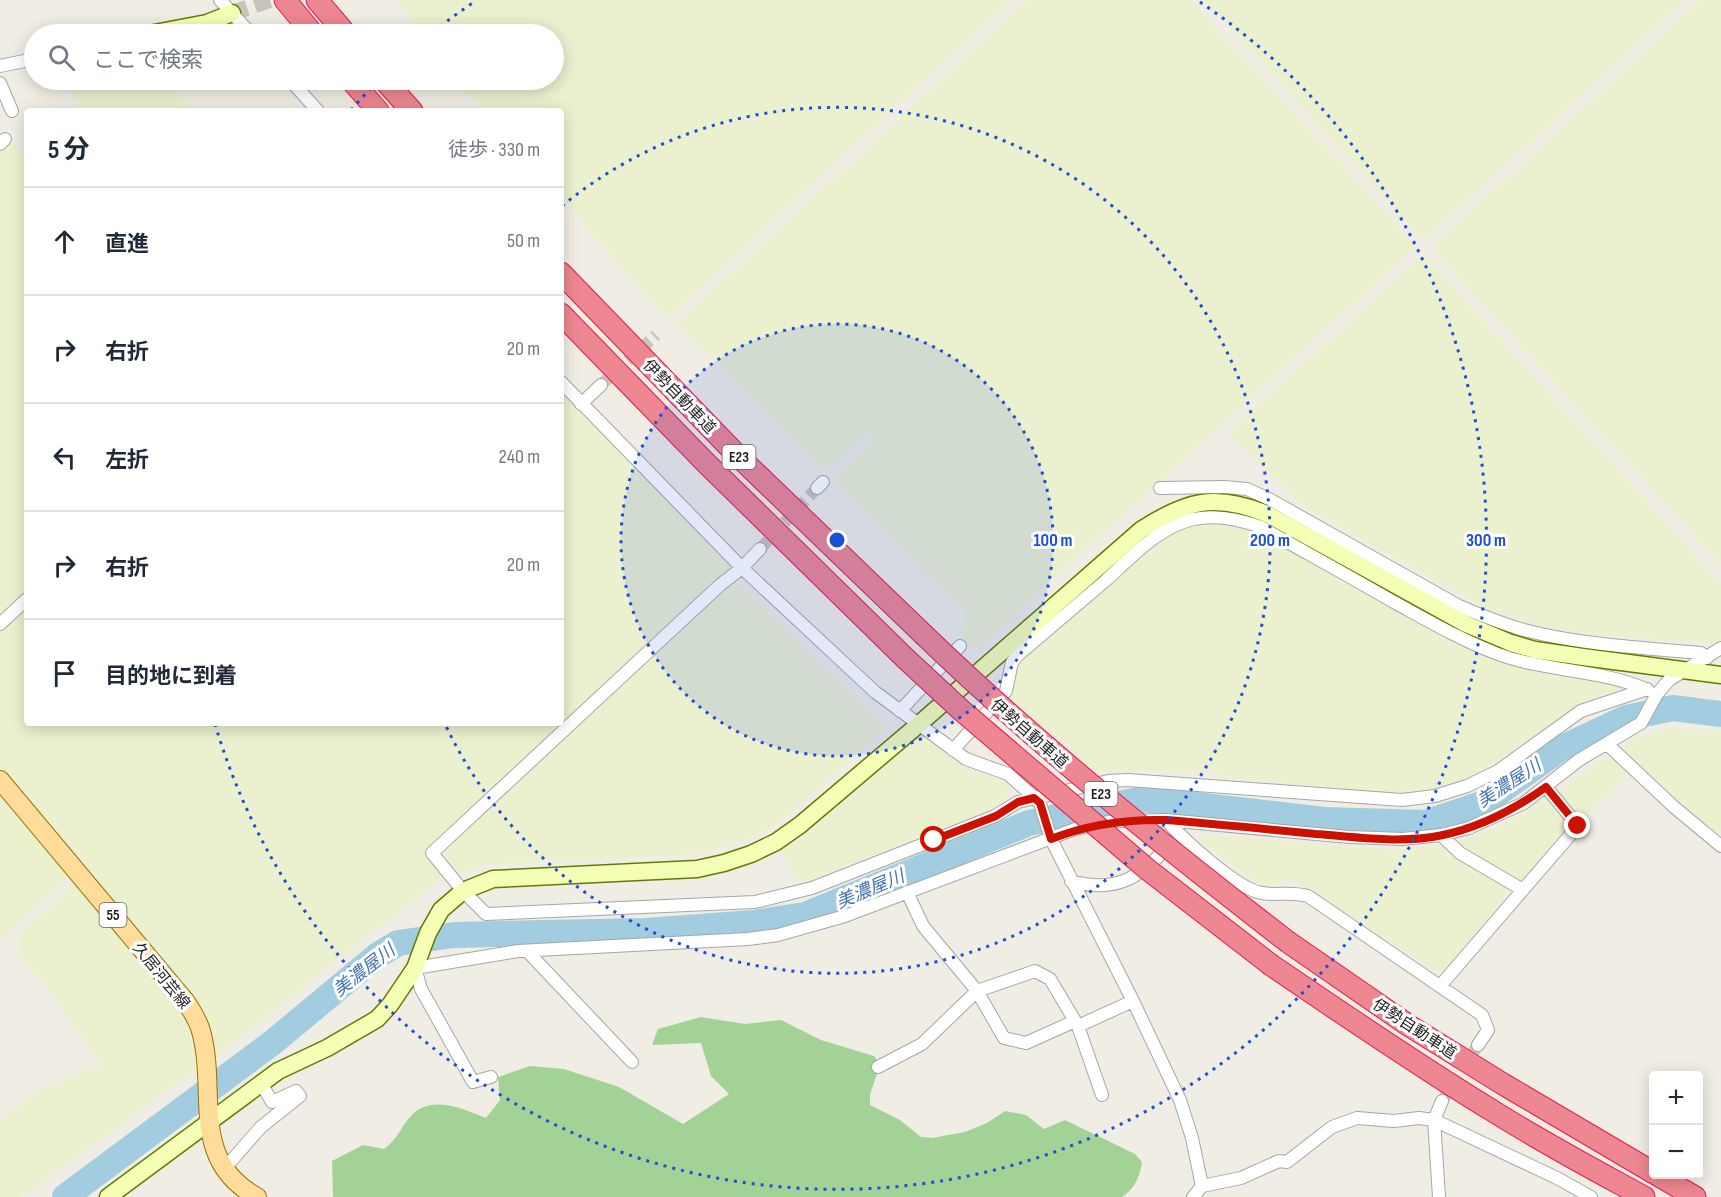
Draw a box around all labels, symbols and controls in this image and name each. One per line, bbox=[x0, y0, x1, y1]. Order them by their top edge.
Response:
search box bbox=[24, 24, 564, 90]
icon: search bbox=[45, 41, 78, 74]
text: ここで検索 bbox=[93, 47, 203, 74]
text: 5 分 bbox=[48, 135, 89, 166]
text: 徒歩 · 330 m bbox=[448, 138, 540, 162]
icon: ahead bbox=[48, 225, 81, 258]
text: 50 m bbox=[507, 229, 540, 253]
text: 直進 bbox=[105, 231, 149, 258]
icon: right bbox=[48, 333, 81, 366]
text: 20 m bbox=[507, 337, 540, 361]
text: 右折 bbox=[105, 339, 149, 366]
street label: 伊勢自動車道 bbox=[639, 356, 719, 438]
icon: left bbox=[48, 441, 81, 474]
text: 240 m bbox=[499, 445, 540, 469]
road number: E23 bbox=[722, 445, 756, 469]
text: 左折 bbox=[105, 447, 149, 474]
centre of rings bbox=[827, 530, 847, 550]
text: 100 m bbox=[1034, 530, 1073, 551]
text: 200 m bbox=[1250, 530, 1290, 551]
text: 300 m bbox=[1466, 530, 1506, 551]
icon: right bbox=[48, 549, 81, 582]
text: 20 m bbox=[507, 553, 540, 577]
text: 右折 bbox=[105, 555, 149, 582]
icon: arrive bbox=[48, 657, 81, 690]
text: 目的地に到着 bbox=[105, 663, 237, 690]
street label: 伊勢自動車道 bbox=[987, 695, 1071, 773]
water label: 美濃屋川 bbox=[1473, 754, 1547, 812]
road number: E23 bbox=[1084, 782, 1118, 806]
route end bbox=[1564, 812, 1590, 838]
route start bbox=[920, 826, 946, 852]
water label: 美濃屋川 bbox=[833, 865, 909, 913]
road number: 55 bbox=[100, 903, 126, 927]
street label: 久居河芸線 bbox=[128, 939, 193, 1013]
water label: 美濃屋川 bbox=[329, 939, 401, 1001]
street label: 伊勢自動車道 bbox=[1369, 995, 1460, 1063]
map controls bbox=[1649, 1071, 1703, 1179]
button: + bbox=[1649, 1071, 1703, 1125]
button: − bbox=[1649, 1125, 1703, 1179]

